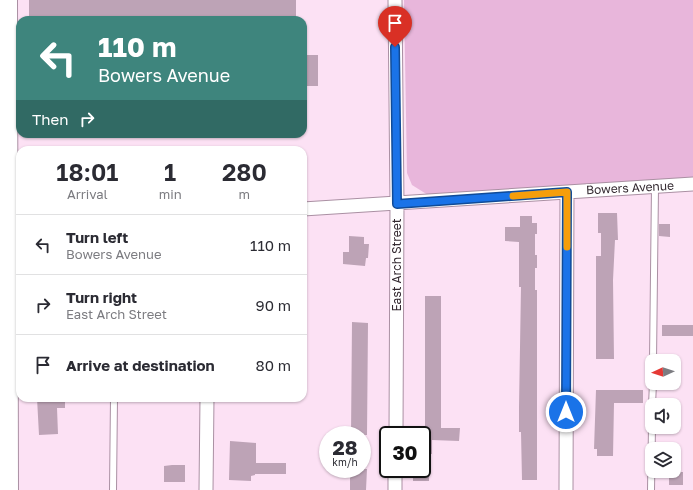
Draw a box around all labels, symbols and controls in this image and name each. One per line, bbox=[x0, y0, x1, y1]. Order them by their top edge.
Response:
pin bbox=[378, 6, 412, 47]
icon: arrive bbox=[384, 12, 406, 34]
text: 110 m bbox=[98, 30, 177, 63]
icon: left bbox=[32, 32, 84, 84]
text: Bowers Avenue bbox=[98, 64, 230, 86]
icon: right bbox=[76, 108, 98, 130]
text: Then bbox=[32, 110, 68, 128]
text: 18:01 bbox=[56, 157, 118, 186]
text: 1 bbox=[164, 157, 176, 186]
text: 280 bbox=[222, 157, 267, 186]
street label: Bowers Avenue bbox=[586, 178, 674, 197]
text: Arrival bbox=[67, 186, 108, 202]
text: min bbox=[159, 186, 182, 202]
text: m bbox=[239, 186, 250, 202]
street label: East Arch Street bbox=[389, 218, 404, 312]
text: Turn left bbox=[66, 228, 128, 246]
icon: left bbox=[32, 234, 54, 256]
text: 110 m bbox=[250, 236, 291, 254]
text: Bowers Avenue bbox=[66, 246, 161, 262]
text: Turn right bbox=[66, 288, 137, 306]
icon: right bbox=[32, 294, 54, 316]
text: 90 m bbox=[256, 296, 291, 314]
text: East Arch Street bbox=[66, 306, 167, 322]
icon: arrive bbox=[32, 354, 54, 376]
north arrow bbox=[645, 354, 681, 390]
map controls bbox=[645, 354, 681, 478]
text: Arrive at destination bbox=[66, 356, 215, 374]
text: 80 m bbox=[256, 356, 291, 374]
position arrow bbox=[545, 391, 587, 433]
button: sound bbox=[645, 398, 681, 434]
speed limit sign: 30 bbox=[379, 426, 431, 478]
text: 28 bbox=[332, 435, 357, 459]
button: layers bbox=[645, 442, 681, 478]
text: km/h bbox=[332, 456, 358, 468]

